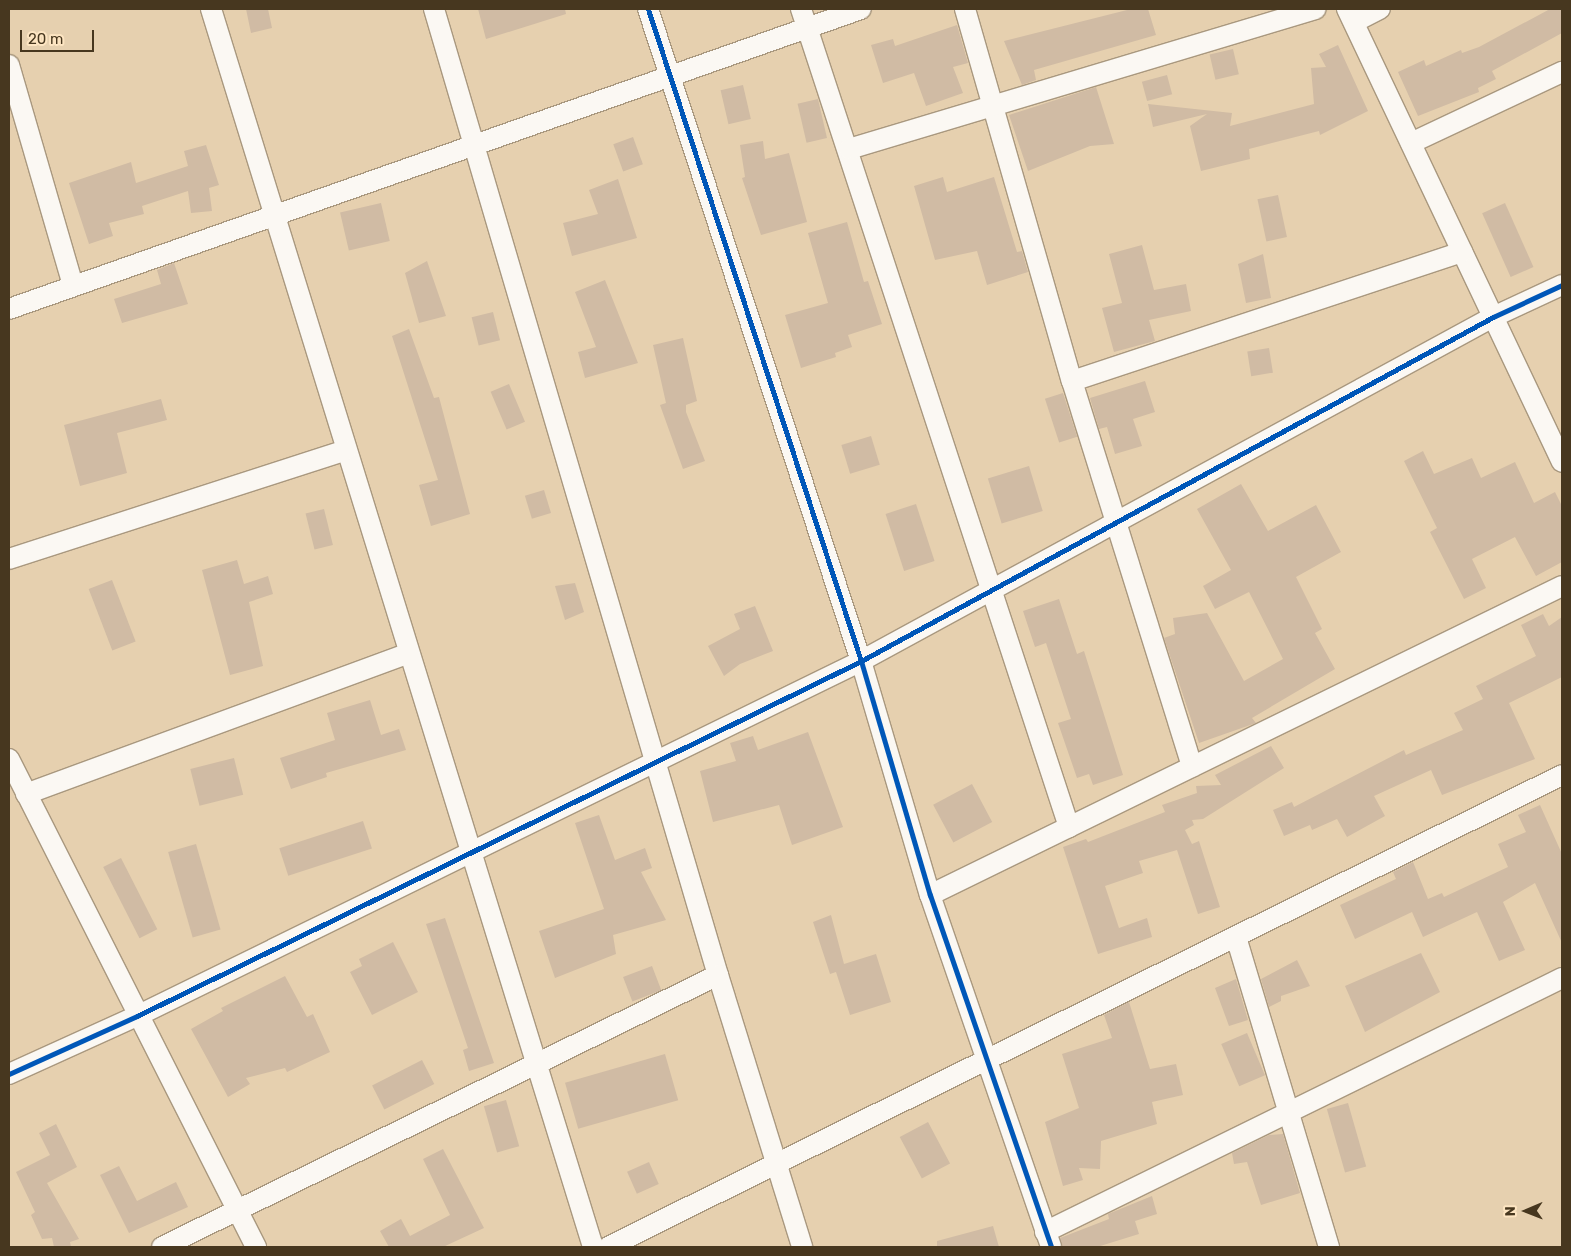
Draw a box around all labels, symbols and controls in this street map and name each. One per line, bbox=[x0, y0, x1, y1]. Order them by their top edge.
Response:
scale bar bbox=[22, 20, 96, 52]
text: 20 m bbox=[28, 30, 63, 48]
north arrow bbox=[1501, 1186, 1551, 1236]
text: N bbox=[1502, 1206, 1519, 1216]

